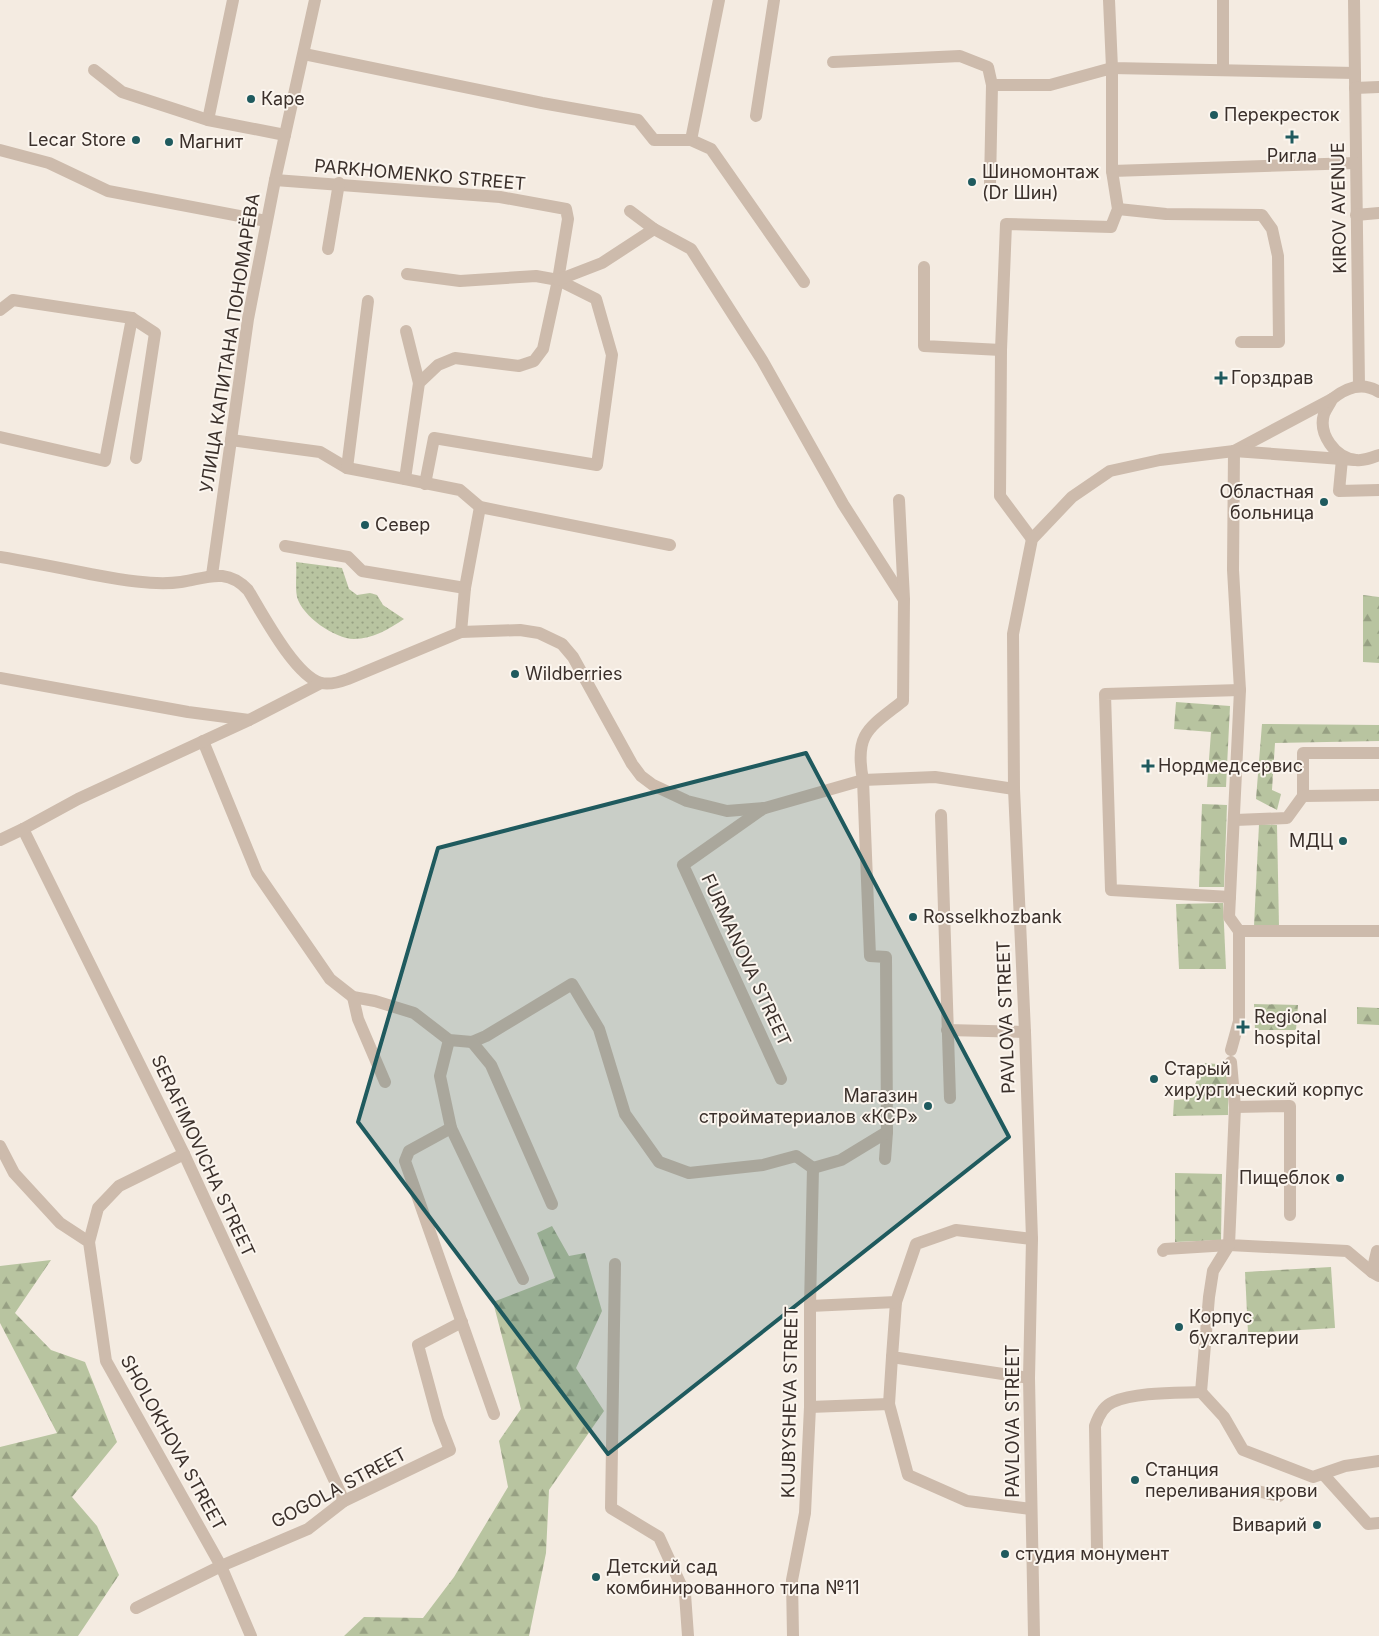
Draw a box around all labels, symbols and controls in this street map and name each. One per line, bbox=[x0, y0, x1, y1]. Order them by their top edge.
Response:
place label: Каре bbox=[261, 88, 305, 109]
marker: Каре bbox=[245, 93, 257, 105]
place label: Перекресток bbox=[1224, 104, 1340, 125]
marker: Перекресток bbox=[1208, 109, 1220, 121]
place label: Lecar Store bbox=[28, 129, 126, 150]
place label: Магнит bbox=[179, 131, 244, 152]
marker: Ригла bbox=[1286, 131, 1298, 143]
marker: Lecar Store bbox=[130, 134, 142, 146]
marker: Магнит bbox=[163, 136, 175, 148]
street label: KIROV AVENUE bbox=[1327, 142, 1350, 274]
place label: Ригла bbox=[1267, 145, 1317, 166]
street label: PARKHOMENKO STREET bbox=[313, 155, 527, 194]
place label: Шиномонтаж (Dr Шин) bbox=[982, 161, 1100, 203]
marker: Шиномонтаж (Dr Шин) bbox=[966, 176, 978, 188]
street label: УЛИЦА КАПИТАНА ПОНОМАРЁВА bbox=[194, 191, 264, 494]
place label: Горздрав bbox=[1231, 367, 1314, 388]
marker: Горздрав bbox=[1215, 372, 1227, 384]
place label: Областная больница bbox=[1219, 481, 1314, 523]
marker: Областная больница bbox=[1318, 496, 1330, 508]
place label: Север bbox=[375, 514, 430, 535]
marker: Север bbox=[359, 519, 371, 531]
place label: Wildberries bbox=[525, 663, 622, 684]
marker: Wildberries bbox=[509, 668, 521, 680]
place label: Нордмедсервис bbox=[1158, 755, 1303, 776]
marker: Нордмедсервис bbox=[1142, 760, 1154, 772]
place label: МДЦ bbox=[1289, 830, 1333, 851]
marker: МДЦ bbox=[1337, 835, 1349, 847]
street label: FURMANOVA STREET bbox=[697, 870, 796, 1049]
place label: Rosselkhozbank bbox=[923, 906, 1062, 927]
marker: Rosselkhozbank bbox=[907, 911, 919, 923]
street label: PAVLOVA STREET bbox=[992, 940, 1019, 1094]
place label: Regional hospital bbox=[1254, 1006, 1327, 1048]
marker: Regional hospital bbox=[1236, 1020, 1250, 1034]
street label: SERAFIMOVICHA STREET bbox=[147, 1051, 260, 1260]
place label: Старый хирургический корпус bbox=[1164, 1058, 1364, 1100]
marker: Старый хирургический корпус bbox=[1148, 1073, 1160, 1085]
place label: Магазин стройматериалов «КСР» bbox=[699, 1085, 918, 1127]
marker: Магазин стройматериалов «КСР» bbox=[922, 1100, 934, 1112]
place label: Пищеблок bbox=[1239, 1167, 1330, 1188]
marker: Пищеблок bbox=[1334, 1172, 1346, 1184]
street label: KUJBYSHEVA STREET bbox=[777, 1306, 802, 1498]
place label: Корпус бухгалтерии bbox=[1189, 1306, 1299, 1348]
marker: Корпус бухгалтерии bbox=[1173, 1321, 1185, 1333]
street label: PAVLOVA STREET bbox=[1002, 1344, 1023, 1498]
street label: SHOLOKHOVA STREET bbox=[116, 1351, 230, 1534]
street label: GOGOLA STREET bbox=[268, 1443, 410, 1532]
place label: Станция переливания крови bbox=[1145, 1459, 1318, 1501]
marker: Станция переливания крови bbox=[1129, 1474, 1141, 1486]
place label: Виварий bbox=[1232, 1514, 1307, 1535]
marker: Виварий bbox=[1311, 1519, 1323, 1531]
place label: студия монумент bbox=[1015, 1543, 1170, 1564]
marker: студия монумент bbox=[999, 1548, 1011, 1560]
place label: Детский сад комбинированного типа №11 bbox=[606, 1556, 860, 1598]
marker: Детский сад комбинированного типа №11 bbox=[590, 1571, 602, 1583]

